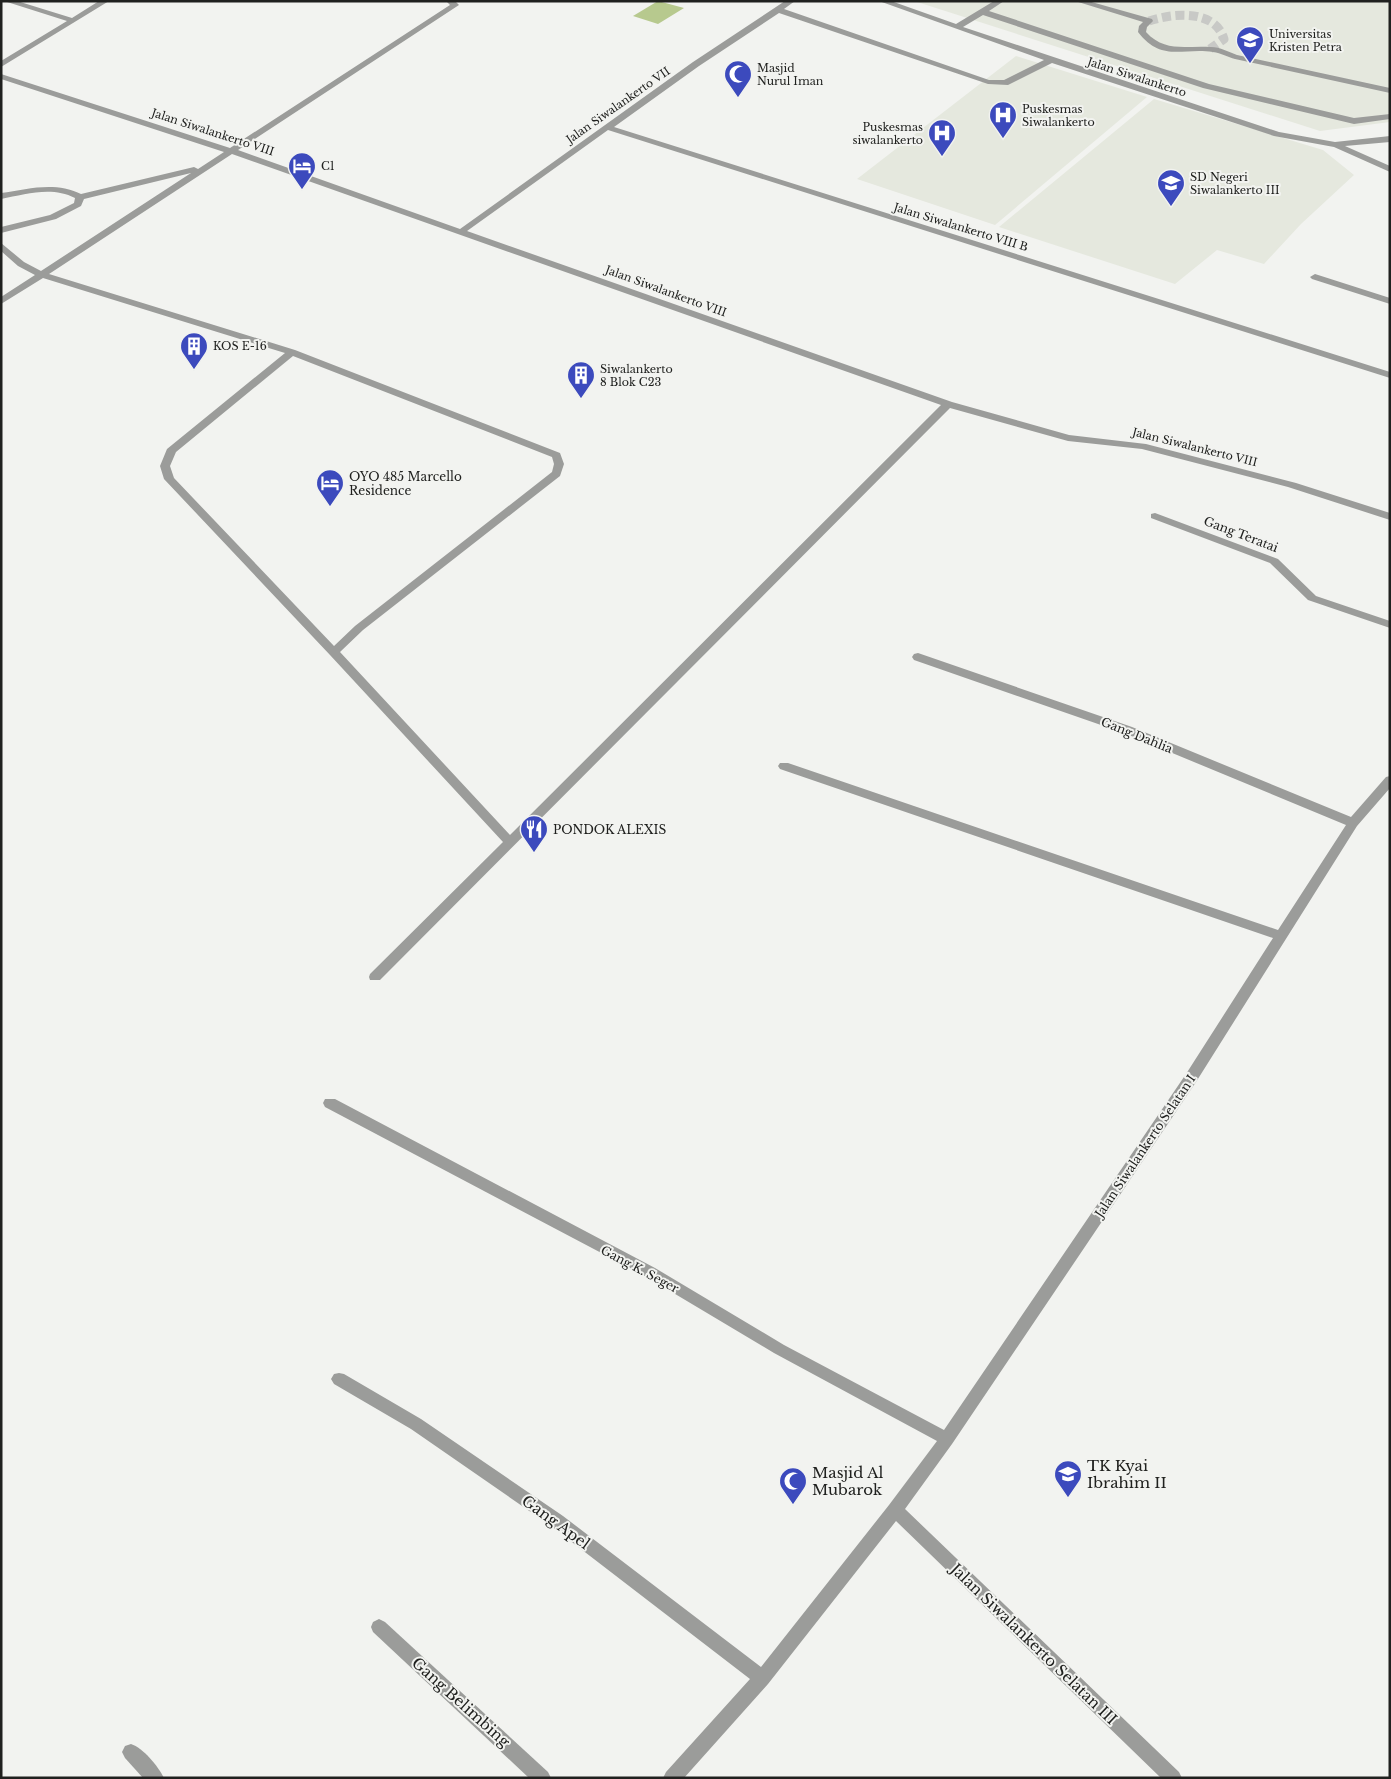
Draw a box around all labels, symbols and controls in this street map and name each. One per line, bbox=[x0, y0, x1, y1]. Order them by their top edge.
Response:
school or university icon: Universitas Kristen Petra bbox=[1235, 25, 1265, 64]
place label: Universitas Kristen Petra bbox=[1269, 27, 1343, 54]
street label: Jalan Siwalankerto bbox=[1084, 54, 1188, 100]
mosque icon: Masjid Nurul Iman bbox=[723, 59, 753, 98]
place label: Masjid Nurul Iman bbox=[757, 61, 824, 88]
street label: Jalan Siwalankerto VII bbox=[562, 64, 673, 147]
hospital icon: Puskesmas Siwalankerto bbox=[988, 100, 1018, 139]
place label: Puskesmas Siwalankerto bbox=[1022, 102, 1095, 129]
street label: Jalan Siwalankerto VIII bbox=[148, 105, 277, 159]
hospital icon: Puskesmas siwalankerto bbox=[927, 118, 957, 157]
place label: Puskesmas siwalankerto bbox=[852, 120, 923, 147]
hotel icon: C1 bbox=[287, 151, 317, 190]
place label: C1 bbox=[321, 159, 335, 173]
school or university icon: SD Negeri Siwalankerto III bbox=[1156, 168, 1186, 207]
place label: SD Negeri Siwalankerto III bbox=[1190, 170, 1280, 197]
street label: Jalan Siwalankerto VIII B bbox=[890, 199, 1030, 254]
street label: Jalan Siwalankerto VIII bbox=[602, 262, 729, 320]
building icon: KOS E-16 bbox=[179, 331, 209, 370]
place label: KOS E-16 bbox=[213, 339, 267, 353]
building icon: Siwalankerto 8 Blok C23 bbox=[566, 360, 596, 399]
place label: Siwalankerto 8 Blok C23 bbox=[600, 362, 673, 389]
street label: Jalan Siwalankerto VIII bbox=[1129, 424, 1259, 469]
hotel icon: OYO 485 Marcello Residence bbox=[315, 468, 345, 507]
place label: OYO 485 Marcello Residence bbox=[349, 469, 462, 498]
street label: Gang Teratai bbox=[1202, 513, 1280, 555]
street label: Gang Dahlia bbox=[1099, 714, 1175, 756]
restaurant icon: PONDOK ALEXIS bbox=[519, 814, 549, 853]
place label: PONDOK ALEXIS bbox=[553, 822, 667, 837]
street label: Jalan Siwalankerto Selatan I bbox=[1090, 1072, 1198, 1222]
street label: Gang K. Seger bbox=[598, 1242, 682, 1296]
place label: TK Kyai Ibrahim II bbox=[1087, 1456, 1167, 1492]
school or university icon: TK Kyai Ibrahim II bbox=[1053, 1459, 1083, 1498]
place label: Masjid Al Mubarok bbox=[812, 1463, 884, 1499]
mosque icon: Masjid Al Mubarok bbox=[778, 1466, 808, 1505]
street label: Gang Apel bbox=[518, 1491, 594, 1553]
street label: Jalan Siwalankerto Selatan III bbox=[946, 1558, 1121, 1729]
street label: Gang Belimbing bbox=[408, 1653, 515, 1752]

